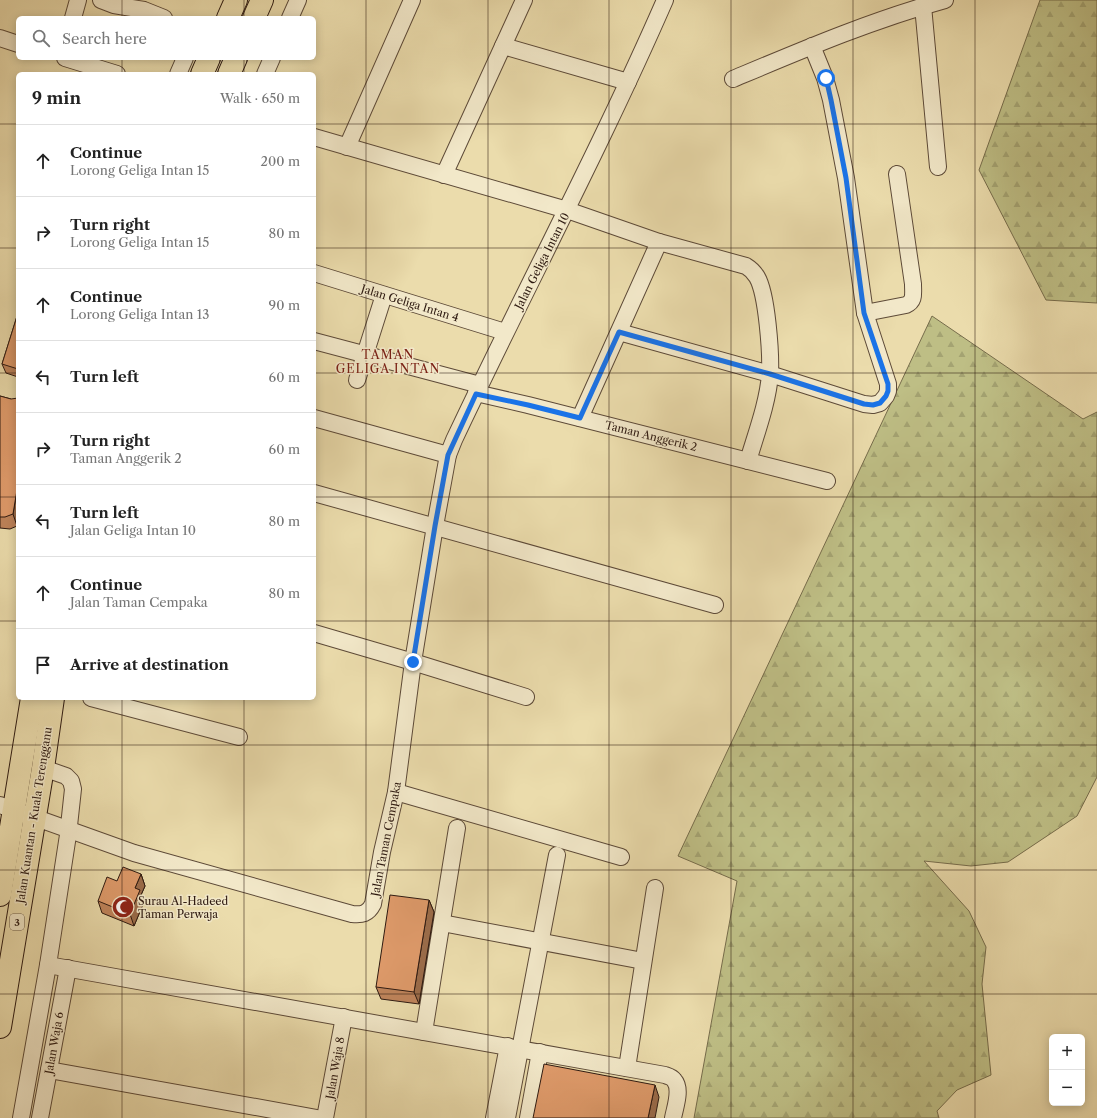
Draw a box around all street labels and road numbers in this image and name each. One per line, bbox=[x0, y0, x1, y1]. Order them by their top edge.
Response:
street label: Jalan Geliga Intan 10 bbox=[511, 210, 572, 313]
street label: Jalan Geliga Intan 4 bbox=[358, 281, 461, 325]
street label: Taman Anggerik 2 bbox=[603, 418, 699, 454]
street label: Jalan Kuantan - Kuala Terengganu bbox=[13, 726, 55, 906]
street label: Jalan Taman Cempaka bbox=[368, 780, 404, 899]
road number: 3 bbox=[10, 914, 24, 930]
street label: Jalan Waja 6 bbox=[41, 1010, 66, 1077]
street label: Jalan Waja 8 bbox=[322, 1036, 347, 1102]

